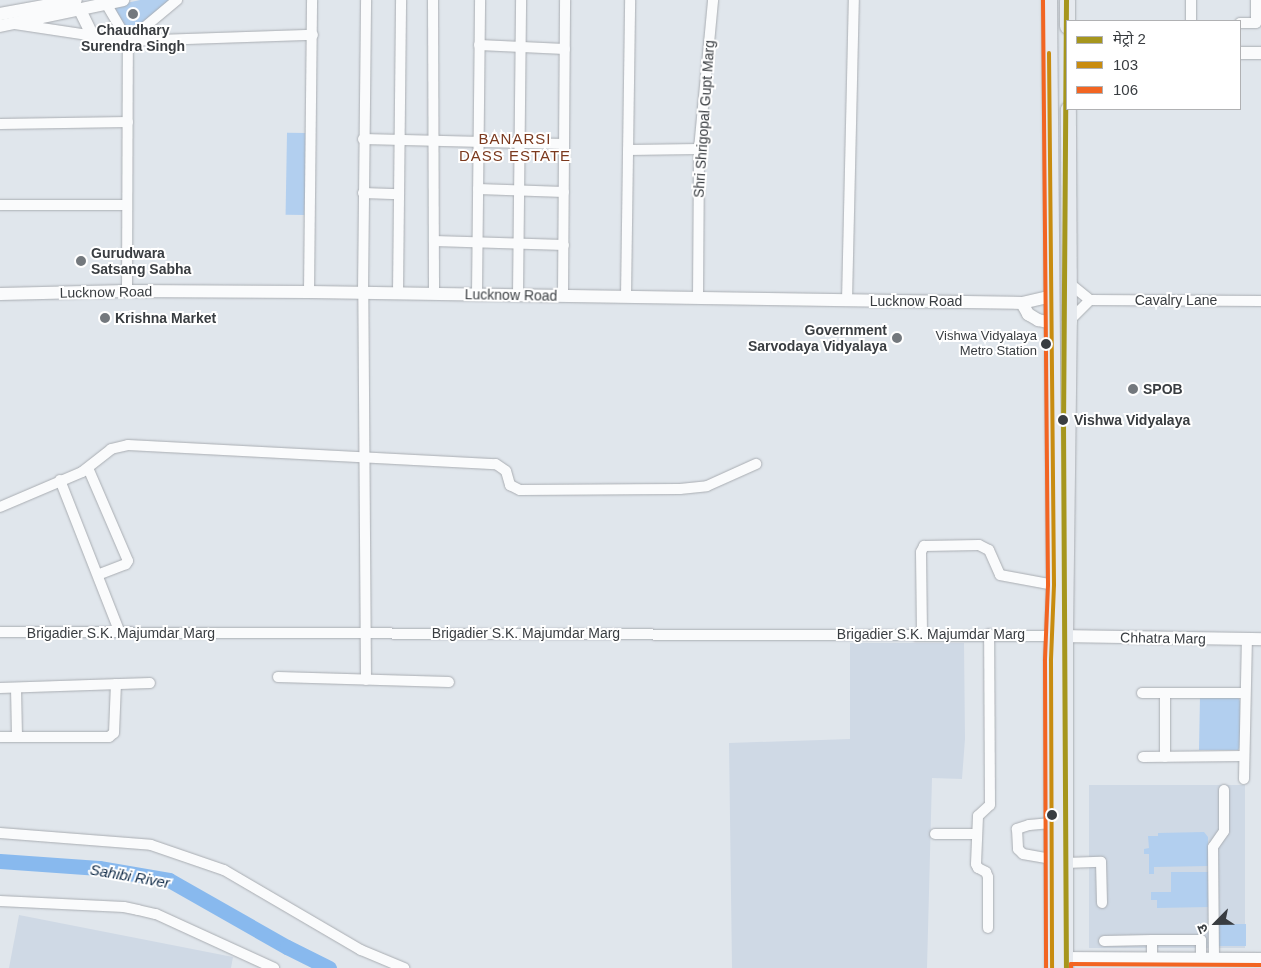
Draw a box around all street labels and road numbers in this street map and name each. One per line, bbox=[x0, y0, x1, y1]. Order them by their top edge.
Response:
street label: Shri Shrigopal Gupt Marg bbox=[690, 40, 718, 198]
street label: Lucknow Road bbox=[60, 283, 152, 301]
street label: Lucknow Road bbox=[465, 286, 557, 304]
street label: Cavalry Lane bbox=[1135, 292, 1217, 308]
street label: Lucknow Road bbox=[870, 293, 962, 309]
street label: Brigadier S.K. Majumdar Marg bbox=[27, 625, 215, 641]
street label: Brigadier S.K. Majumdar Marg bbox=[432, 625, 620, 641]
street label: Brigadier S.K. Majumdar Marg bbox=[837, 626, 1025, 642]
street label: Chhatra Marg bbox=[1120, 629, 1206, 647]

